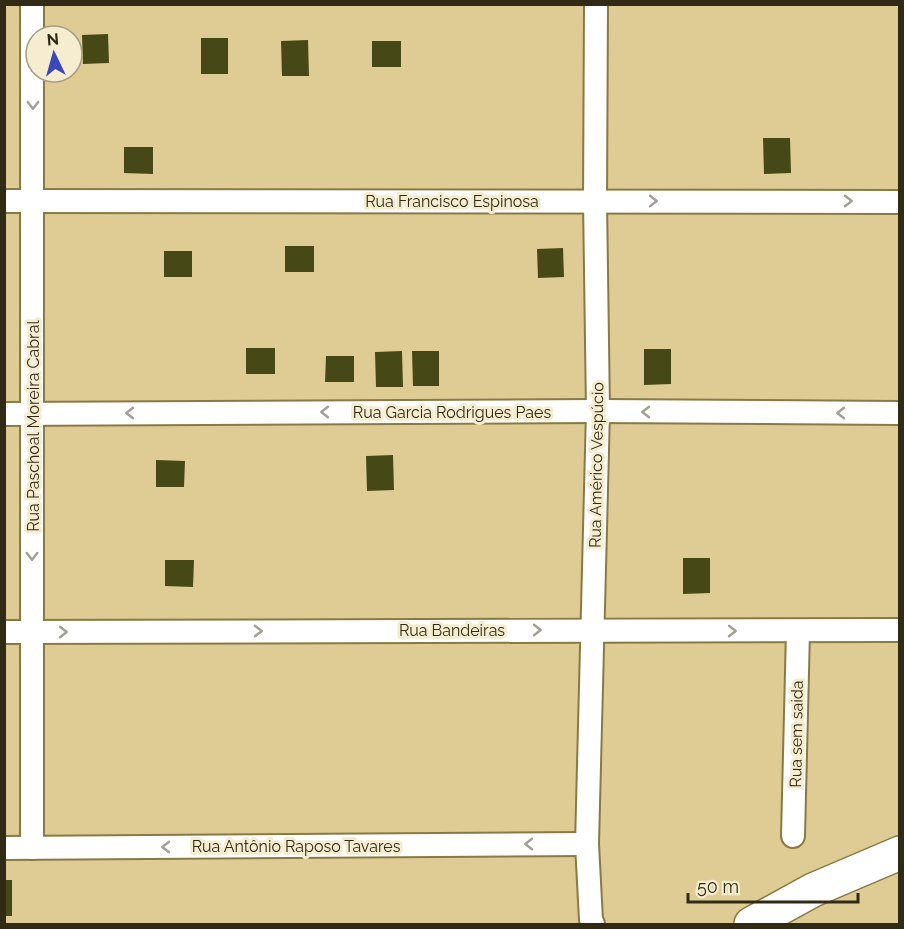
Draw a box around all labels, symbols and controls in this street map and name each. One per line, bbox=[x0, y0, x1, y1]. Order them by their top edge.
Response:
north arrow bbox=[24, 24, 84, 84]
text: N bbox=[46, 30, 60, 50]
one-way arrow bbox=[27, 100, 39, 109]
street label: Rua Francisco Espinosa bbox=[365, 192, 539, 211]
one-way arrow bbox=[649, 195, 658, 207]
one-way arrow bbox=[844, 195, 853, 207]
street label: Rua Paschoal Moreira Cabral bbox=[24, 320, 43, 532]
street label: Rua Américo Vespúcio bbox=[586, 382, 607, 548]
street label: Rua Garcia Rodrigues Paes bbox=[353, 403, 551, 422]
one-way arrow bbox=[642, 405, 651, 418]
one-way arrow bbox=[321, 406, 330, 418]
one-way arrow bbox=[126, 407, 135, 419]
one-way arrow bbox=[837, 407, 846, 419]
one-way arrow bbox=[26, 552, 38, 561]
street label: Rua Bandeiras bbox=[399, 621, 505, 640]
one-way arrow bbox=[532, 624, 541, 636]
one-way arrow bbox=[253, 625, 262, 637]
one-way arrow bbox=[727, 625, 736, 637]
one-way arrow bbox=[58, 626, 67, 638]
street label: Rua sem saida bbox=[786, 680, 807, 788]
street label: Rua Antônio Raposo Tavares bbox=[192, 837, 401, 856]
one-way arrow bbox=[524, 838, 533, 850]
one-way arrow bbox=[161, 841, 170, 853]
scale bar bbox=[688, 866, 858, 904]
text: 50 m bbox=[697, 876, 739, 897]

